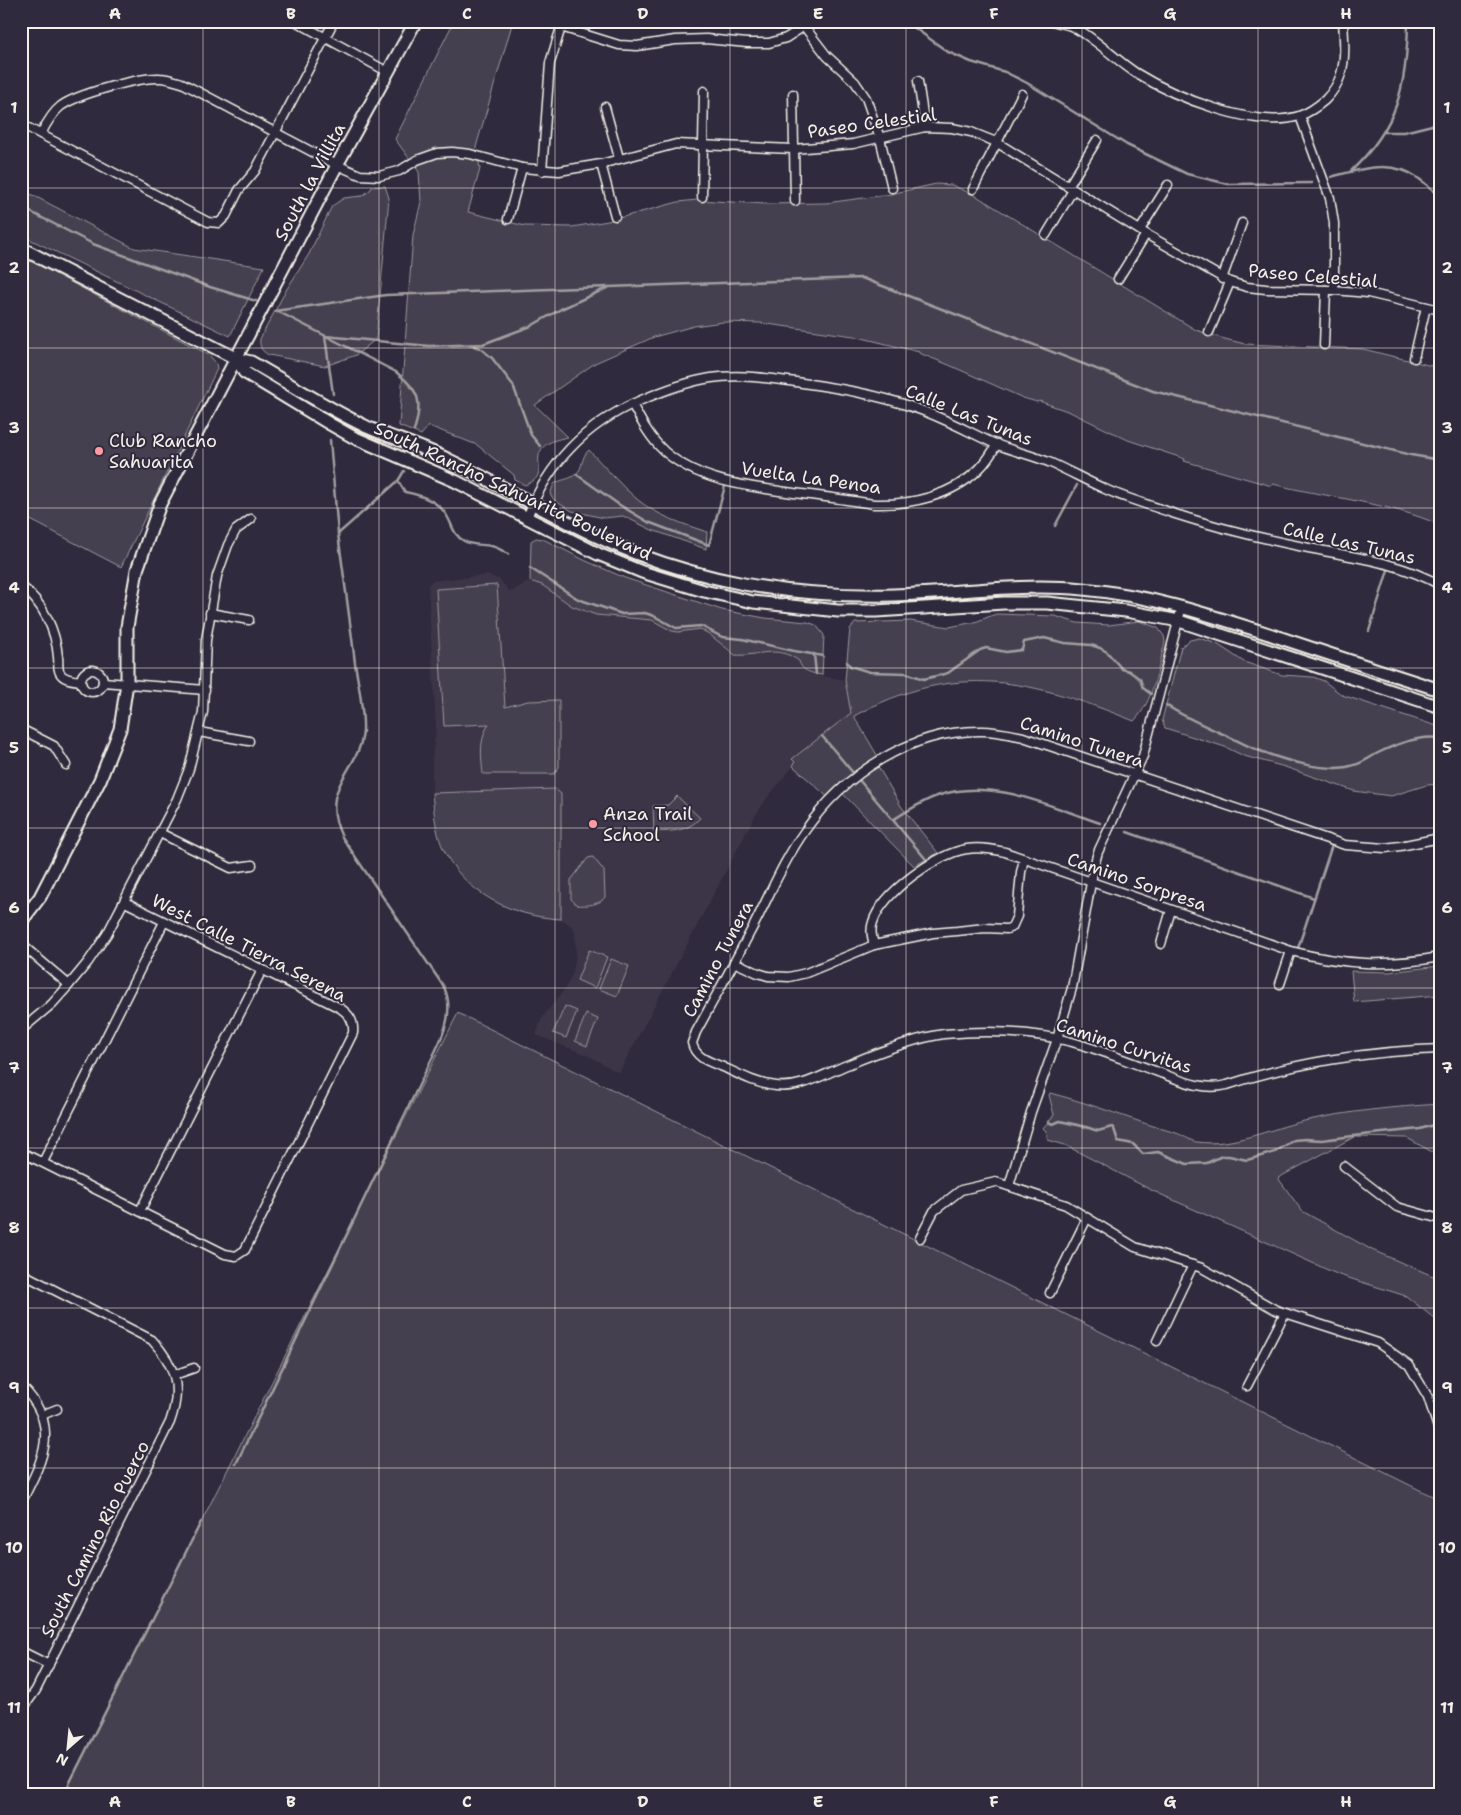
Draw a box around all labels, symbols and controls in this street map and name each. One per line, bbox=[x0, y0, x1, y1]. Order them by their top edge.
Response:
text: A bbox=[109, 3, 121, 24]
text: B bbox=[286, 3, 296, 24]
text: C bbox=[462, 3, 472, 24]
text: D bbox=[637, 3, 649, 24]
text: E bbox=[813, 3, 823, 24]
text: F bbox=[989, 3, 999, 24]
text: G bbox=[1164, 3, 1177, 24]
text: H bbox=[1340, 3, 1352, 24]
text: 1 bbox=[10, 97, 18, 118]
text: 1 bbox=[1443, 97, 1451, 118]
street label: Paseo Celestial bbox=[806, 102, 938, 144]
street label: South la Villita bbox=[269, 119, 351, 245]
text: 2 bbox=[8, 257, 20, 278]
text: 2 bbox=[1441, 257, 1453, 278]
street label: Paseo Celestial bbox=[1247, 258, 1379, 294]
street label: Calle Las Tunas bbox=[902, 379, 1036, 451]
street label: South Rancho Sahuarita Boulevard bbox=[370, 416, 656, 566]
text: 3 bbox=[8, 417, 20, 438]
text: 3 bbox=[1441, 417, 1453, 438]
place label: Club Rancho Sahuarita bbox=[109, 429, 217, 474]
marker: Club Rancho Sahuarita bbox=[93, 445, 105, 457]
street label: Vuelta La Penoa bbox=[739, 456, 883, 500]
street label: Calle Las Tunas bbox=[1280, 516, 1418, 570]
text: 4 bbox=[8, 577, 20, 598]
text: 4 bbox=[1441, 577, 1453, 598]
street label: Camino Tunera bbox=[1017, 711, 1147, 773]
text: 5 bbox=[9, 737, 19, 758]
text: 5 bbox=[1442, 737, 1452, 758]
place label: Anza Trail School bbox=[603, 802, 693, 847]
marker: Anza Trail School bbox=[587, 818, 599, 830]
street label: Camino Sorpresa bbox=[1064, 847, 1210, 917]
street label: West Calle Tierra Serena bbox=[148, 888, 350, 1008]
street label: Camino Tunera bbox=[677, 896, 759, 1022]
text: 6 bbox=[8, 897, 20, 918]
text: 6 bbox=[1441, 897, 1453, 918]
street label: Camino Curvitas bbox=[1053, 1013, 1195, 1079]
text: 7 bbox=[8, 1057, 20, 1078]
text: 7 bbox=[1441, 1057, 1453, 1078]
text: 8 bbox=[8, 1217, 20, 1238]
text: 8 bbox=[1441, 1217, 1453, 1238]
text: 9 bbox=[8, 1377, 20, 1398]
text: 9 bbox=[1441, 1377, 1453, 1398]
street label: South Camino Rio Puerco bbox=[35, 1437, 155, 1641]
text: 10 bbox=[5, 1537, 23, 1558]
text: 10 bbox=[1438, 1537, 1456, 1558]
text: 11 bbox=[7, 1697, 21, 1718]
text: 11 bbox=[1440, 1697, 1454, 1718]
north arrow bbox=[42, 1722, 92, 1772]
text: N bbox=[53, 1749, 71, 1770]
text: A bbox=[109, 1791, 121, 1812]
text: B bbox=[286, 1791, 296, 1812]
text: C bbox=[462, 1791, 472, 1812]
text: D bbox=[637, 1791, 649, 1812]
text: E bbox=[813, 1791, 823, 1812]
text: F bbox=[989, 1791, 999, 1812]
text: G bbox=[1164, 1791, 1177, 1812]
text: H bbox=[1340, 1791, 1352, 1812]

